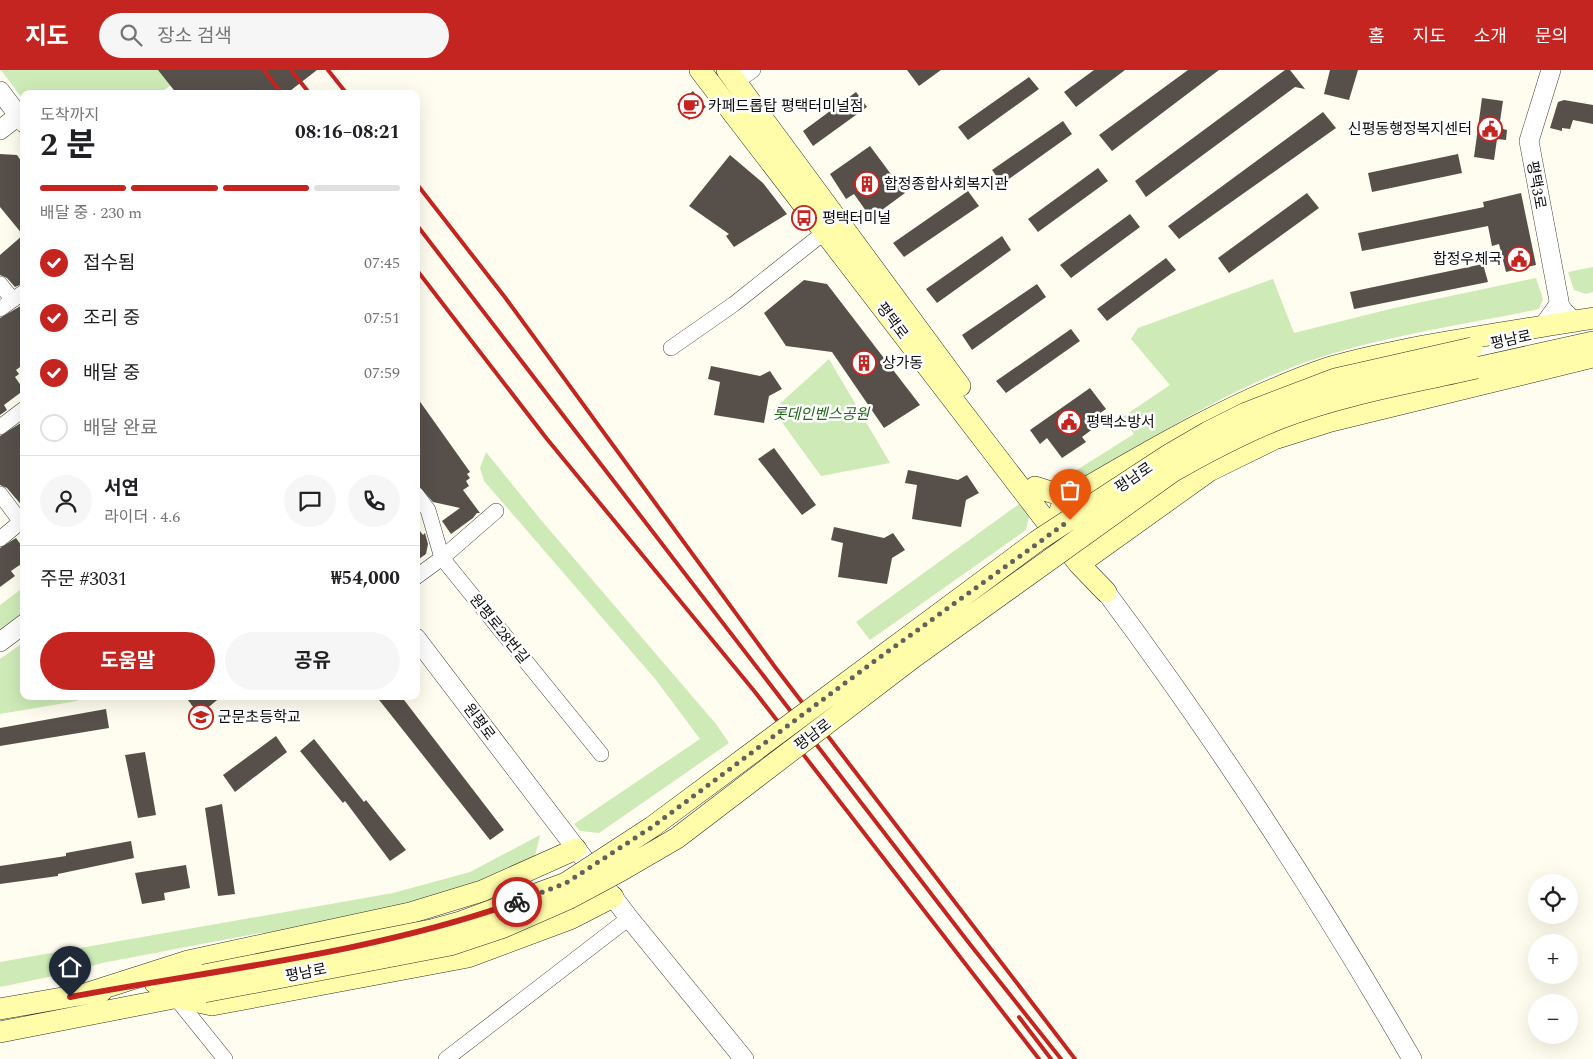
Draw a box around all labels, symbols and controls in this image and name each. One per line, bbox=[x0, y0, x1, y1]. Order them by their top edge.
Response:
search box bbox=[99, 13, 449, 58]
text: 지도 bbox=[25, 19, 69, 55]
icon: search bbox=[117, 21, 145, 49]
text: 장소 검색 bbox=[157, 22, 232, 51]
text: 홈 bbox=[1368, 23, 1385, 50]
text: 지도 bbox=[1413, 23, 1446, 50]
text: 소개 bbox=[1474, 23, 1507, 50]
text: 문의 bbox=[1535, 23, 1568, 50]
cafe icon: 카페드롭탑 평택터미널점 bbox=[678, 93, 704, 119]
place label: 카페드롭탑 평택터미널점 bbox=[708, 95, 864, 118]
text: 도착까지 bbox=[40, 103, 99, 127]
public building icon: 신평동행정복지센터 bbox=[1477, 116, 1503, 142]
text: 08:16–08:21 bbox=[295, 118, 400, 147]
place label: 신평동행정복지센터 bbox=[1348, 118, 1472, 141]
text: 2 분 bbox=[40, 121, 95, 170]
street label: 평택3로 bbox=[1520, 159, 1552, 211]
building icon: 합정종합사회복지관 bbox=[854, 171, 880, 197]
place label: 합정종합사회복지관 bbox=[884, 173, 1008, 196]
text: 배달 중 · 230 m bbox=[40, 201, 142, 225]
bus stop icon: 평택터미널 bbox=[791, 205, 817, 231]
place label: 평택터미널 bbox=[822, 207, 891, 230]
public building icon: 합정우체국 bbox=[1506, 246, 1532, 272]
place label: 합정우체국 bbox=[1433, 248, 1502, 271]
icon: check bbox=[40, 249, 68, 277]
text: 접수됨 bbox=[83, 249, 135, 278]
text: 07:45 bbox=[364, 251, 400, 275]
street label: 평택로 bbox=[870, 298, 914, 344]
icon: check bbox=[40, 304, 68, 332]
text: 조리 중 bbox=[83, 304, 140, 333]
text: 07:51 bbox=[364, 306, 400, 330]
street label: 평남로 bbox=[1488, 324, 1534, 356]
building icon: 상가동 bbox=[851, 350, 877, 376]
place label: 상가동 bbox=[882, 352, 923, 375]
icon: check bbox=[40, 359, 68, 387]
text: 배달 중 bbox=[83, 359, 140, 388]
text: 07:59 bbox=[364, 361, 400, 385]
park label: 롯데인벤스공원 bbox=[773, 403, 870, 426]
public building icon: 평택소방서 bbox=[1056, 409, 1082, 435]
place label: 평택소방서 bbox=[1086, 411, 1155, 434]
text: 배달 완료 bbox=[83, 414, 158, 443]
street label: 평남로 bbox=[1110, 457, 1158, 499]
pin bbox=[1049, 469, 1091, 520]
text: 서연 bbox=[104, 474, 139, 503]
button: person bbox=[40, 475, 92, 527]
button: chat bbox=[284, 475, 336, 527]
button: phone bbox=[348, 475, 400, 527]
icon: bag bbox=[1056, 476, 1084, 504]
text: 라이더 · 4.6 bbox=[104, 505, 180, 529]
text: ₩54,000 bbox=[331, 564, 400, 593]
text: 주문 #3031 bbox=[40, 565, 127, 594]
street label: 원평로28번길 bbox=[464, 589, 534, 669]
button: 도움말 bbox=[40, 632, 215, 690]
button: 공유 bbox=[225, 632, 400, 690]
street label: 원평로 bbox=[457, 699, 501, 745]
school or university icon: 군문초등학교 bbox=[188, 704, 214, 730]
place label: 군문초등학교 bbox=[218, 706, 301, 729]
street label: 평남로 bbox=[790, 713, 836, 757]
map controls bbox=[1528, 874, 1578, 1044]
button: locate bbox=[1528, 874, 1578, 924]
courier bbox=[492, 877, 542, 927]
icon: bike bbox=[503, 888, 531, 916]
button: + bbox=[1528, 934, 1578, 984]
pin bbox=[49, 946, 91, 997]
icon: home bbox=[56, 953, 84, 981]
street label: 평남로 bbox=[283, 958, 329, 988]
button: − bbox=[1528, 994, 1578, 1044]

